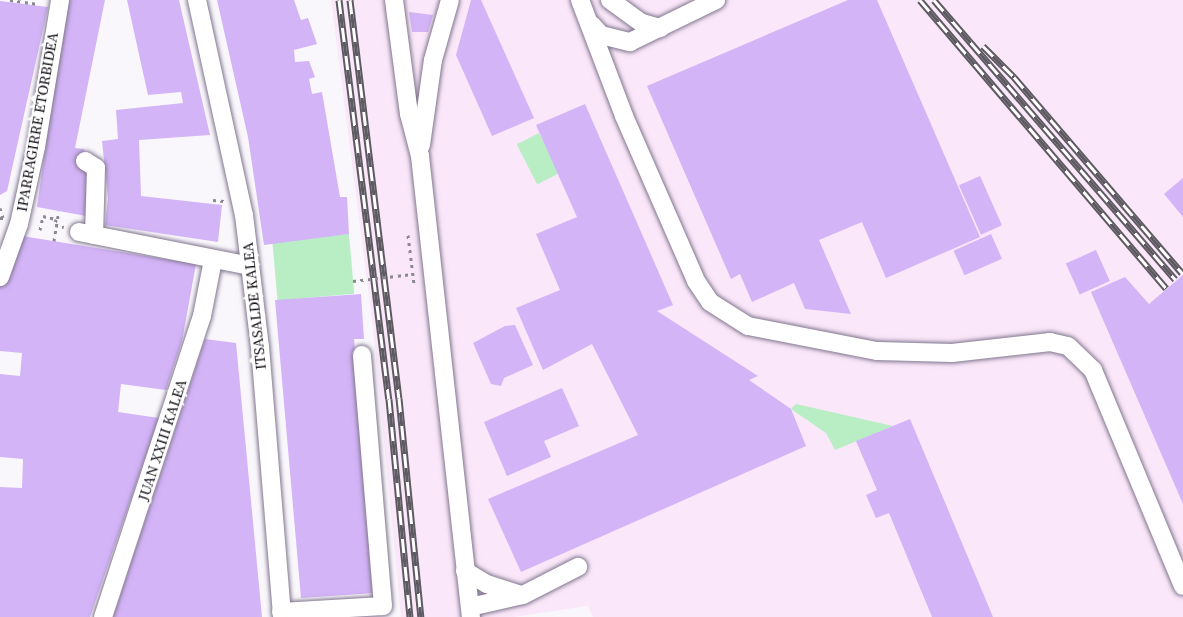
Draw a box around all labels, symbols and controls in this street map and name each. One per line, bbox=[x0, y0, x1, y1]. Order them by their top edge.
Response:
street label: IPARRAGIRRE ETORBIDEA bbox=[12, 31, 62, 213]
street label: ITSASALDE KALEA bbox=[238, 241, 270, 371]
street label: JUAN XXIII KALEA bbox=[134, 377, 190, 503]

